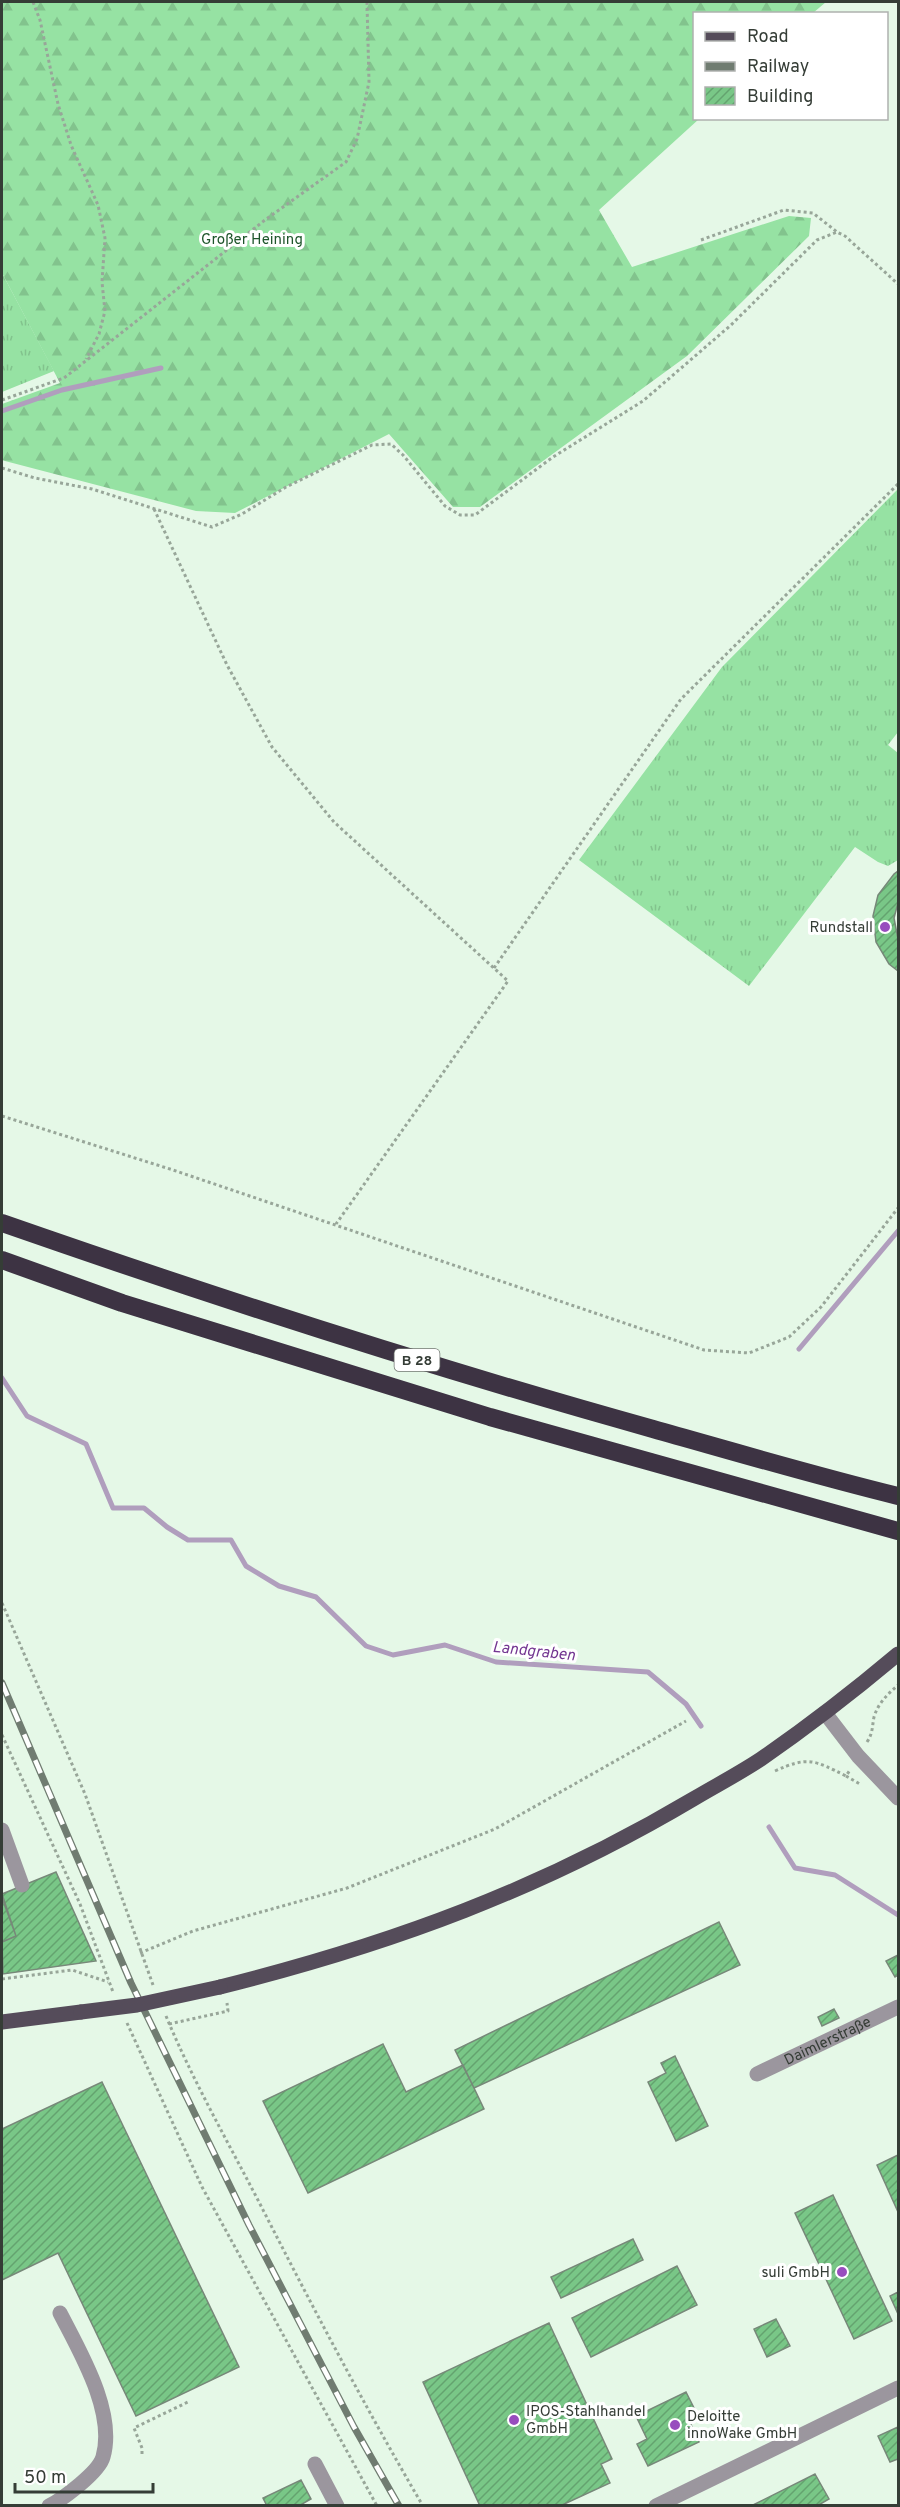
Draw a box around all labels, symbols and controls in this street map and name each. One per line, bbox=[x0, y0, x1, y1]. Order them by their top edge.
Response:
legend bbox=[693, 12, 888, 120]
text: Road bbox=[747, 26, 789, 49]
text: Railway bbox=[747, 56, 809, 79]
text: Building bbox=[747, 86, 813, 109]
park label: Großer Heining bbox=[201, 231, 303, 250]
place label: Rundstall bbox=[809, 919, 873, 938]
marker: Rundstall bbox=[878, 920, 892, 934]
road number: B 28 bbox=[394, 1349, 440, 1371]
water label: Landgraben bbox=[491, 1638, 576, 1666]
street label: Daimlerstraße bbox=[782, 2013, 875, 2071]
place label: suli GmbH bbox=[761, 2264, 830, 2283]
marker: suli GmbH bbox=[835, 2265, 849, 2279]
place label: IPOS-Stahlhandel GmbH bbox=[526, 2403, 646, 2439]
place label: Deloitte innoWake GmbH bbox=[687, 2408, 797, 2444]
marker: IPOS-Stahlhandel GmbH bbox=[507, 2413, 521, 2427]
marker: Deloitte innoWake GmbH bbox=[668, 2418, 682, 2432]
scale bar bbox=[15, 2456, 153, 2494]
text: 50 m bbox=[24, 2467, 66, 2490]

